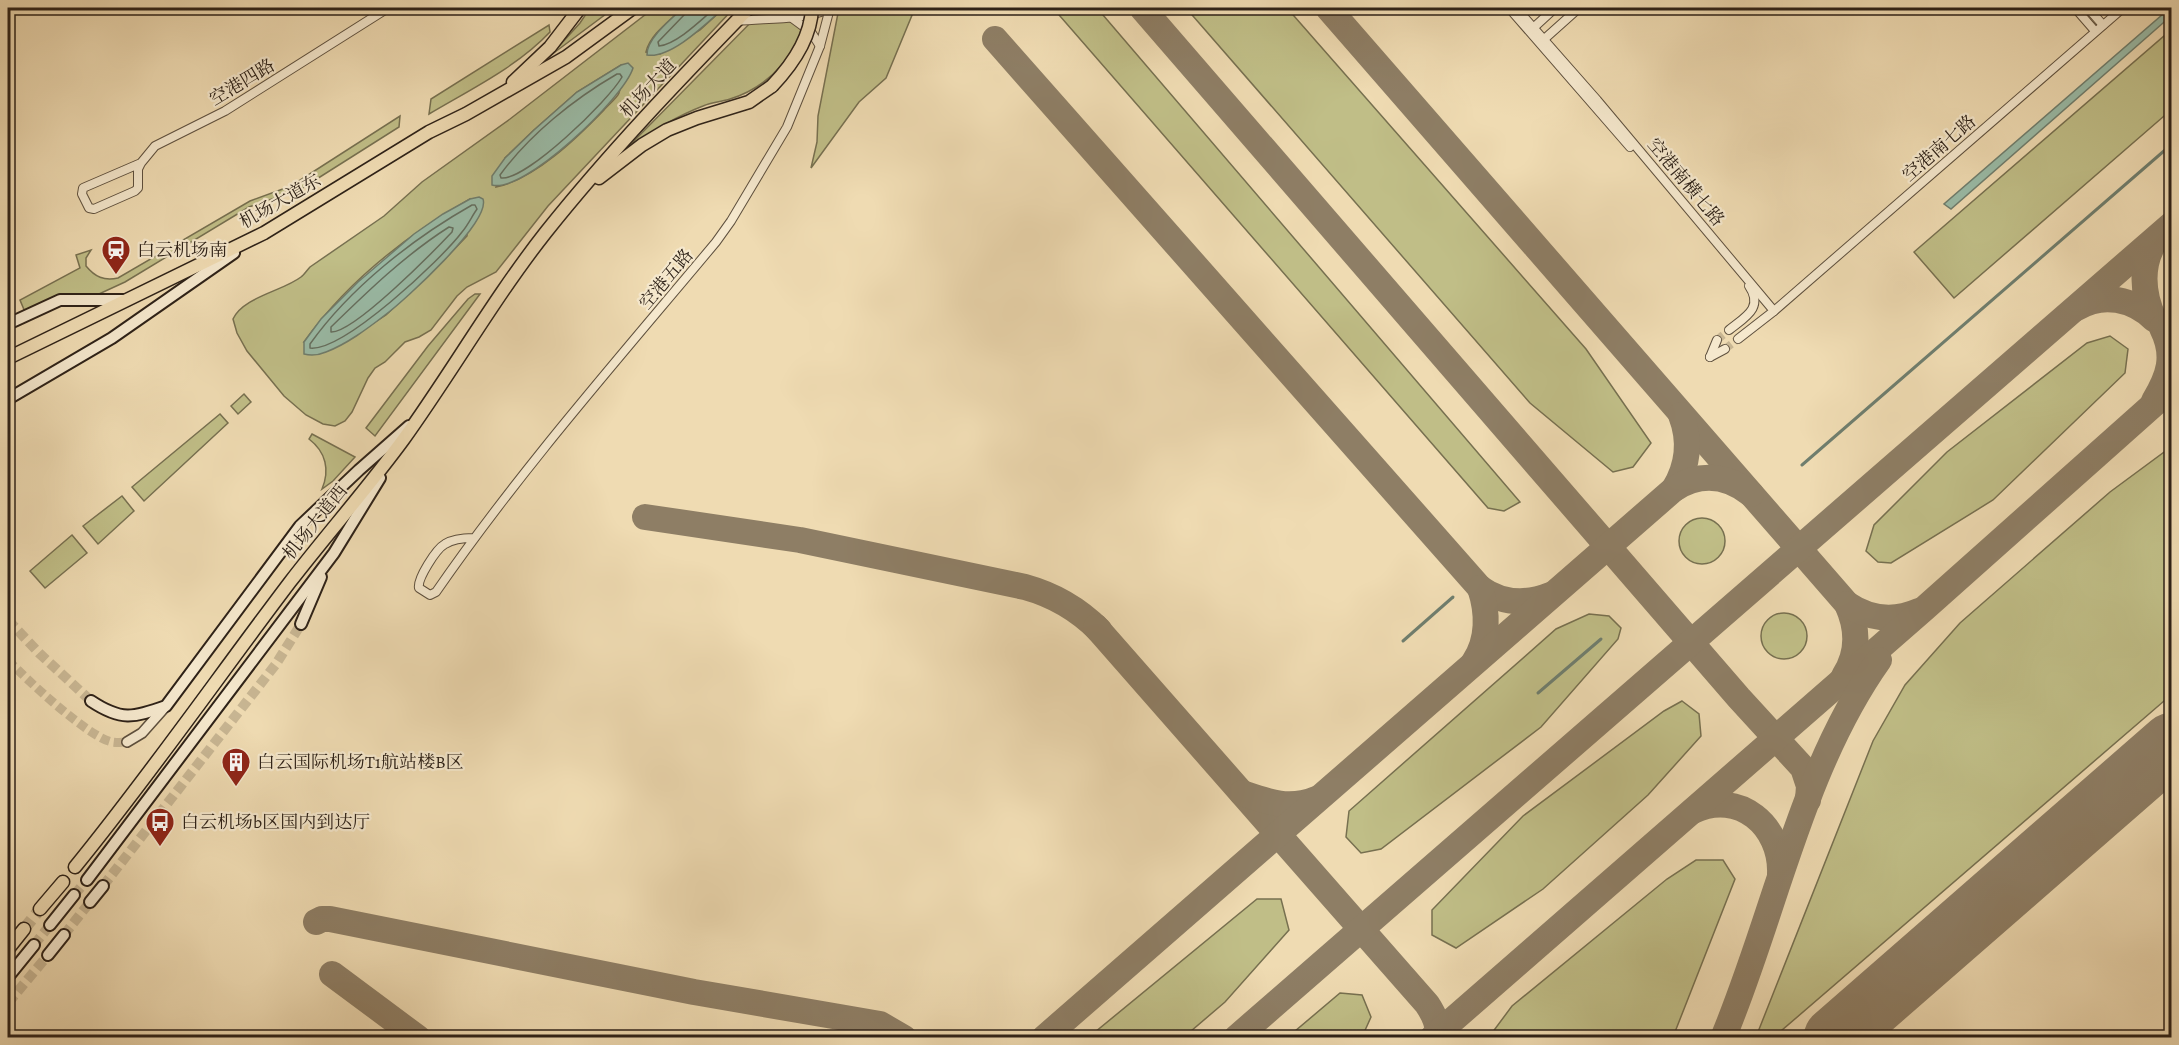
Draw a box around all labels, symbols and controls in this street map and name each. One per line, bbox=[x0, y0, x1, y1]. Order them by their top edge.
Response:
street label: 空港四路 bbox=[205, 53, 279, 111]
street label: 机场大道 bbox=[615, 53, 681, 123]
street label: 空港南七路 bbox=[1897, 109, 1981, 187]
street label: 空港南横七路 bbox=[1642, 133, 1730, 231]
street label: 机场大道东 bbox=[235, 168, 325, 234]
station icon: 白云机场南 bbox=[100, 234, 132, 276]
place label: 白云机场南 bbox=[137, 238, 227, 262]
street label: 空港五路 bbox=[634, 244, 698, 314]
street label: 机场大道西 bbox=[277, 479, 353, 565]
building icon: 白云国际机场T1航站楼B区 bbox=[220, 746, 252, 788]
place label: 白云国际机场T1航站楼B区 bbox=[257, 750, 464, 774]
bus stop icon: 白云机场b区国内到达厅 bbox=[144, 806, 176, 848]
place label: 白云机场b区国内到达厅 bbox=[181, 810, 370, 834]

